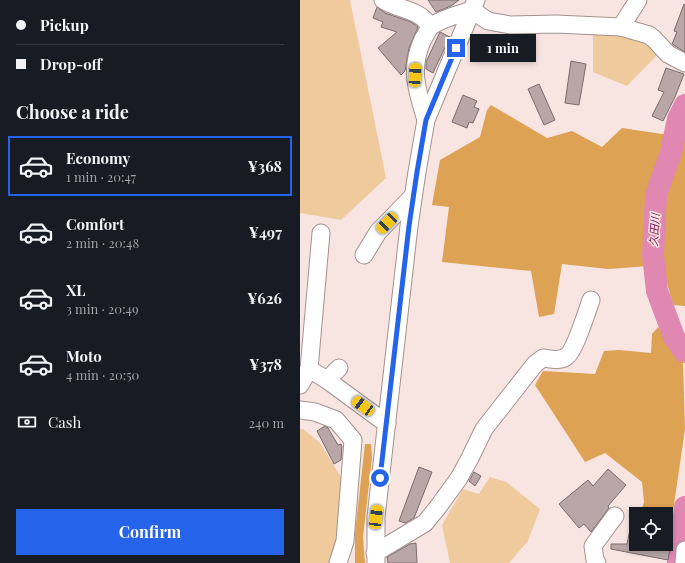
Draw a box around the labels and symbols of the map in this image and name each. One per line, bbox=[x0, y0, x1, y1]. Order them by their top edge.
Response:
callout: 1 min bbox=[470, 34, 536, 62]
route end bbox=[447, 39, 465, 57]
car bbox=[408, 63, 422, 87]
car bbox=[374, 210, 400, 236]
water label: 久田川 bbox=[645, 212, 663, 247]
car bbox=[350, 394, 376, 418]
route start bbox=[371, 469, 389, 487]
car bbox=[369, 504, 383, 530]

